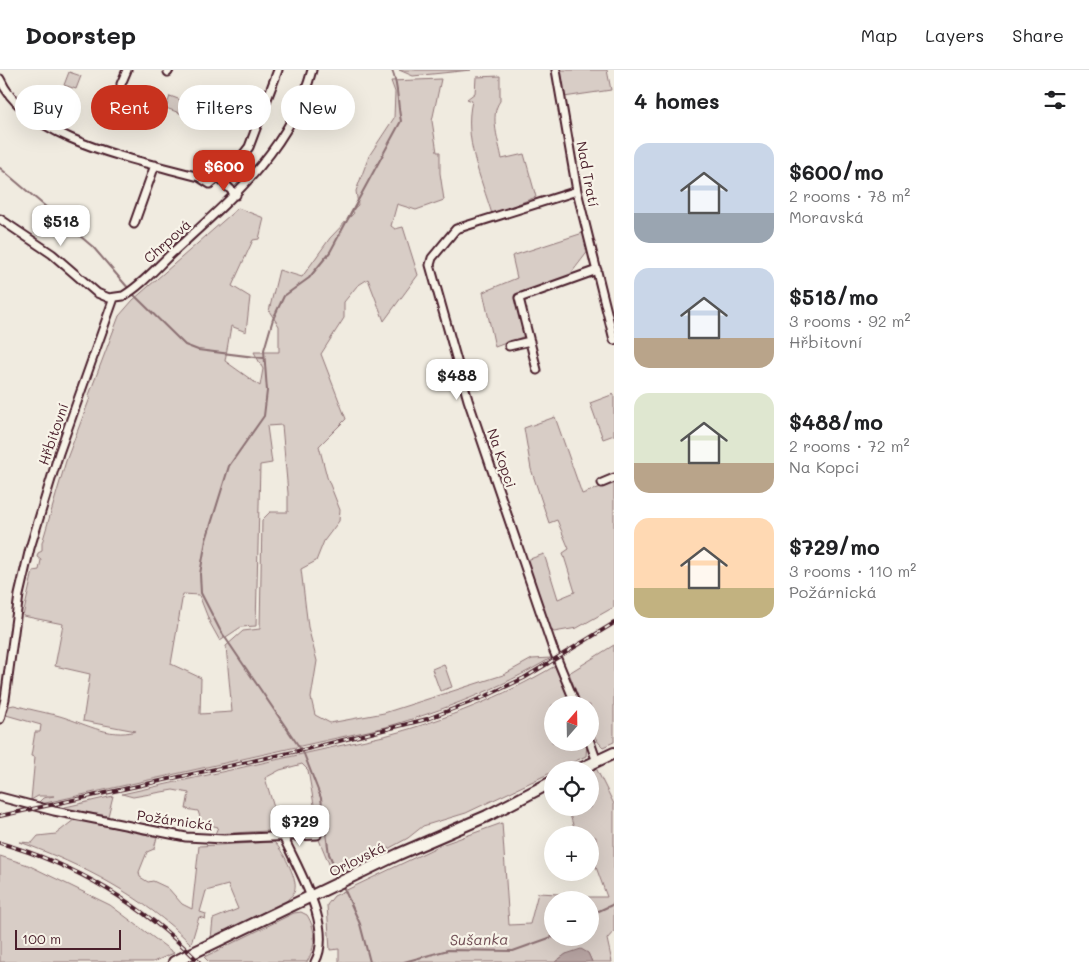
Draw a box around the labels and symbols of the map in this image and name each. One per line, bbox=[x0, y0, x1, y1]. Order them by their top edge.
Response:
street label: Nad Tratí bbox=[572, 140, 604, 208]
pin: $600 bbox=[194, 150, 254, 192]
pin: $518 bbox=[31, 204, 91, 247]
street label: Chrpová bbox=[139, 215, 195, 267]
pin: $488 bbox=[427, 358, 487, 401]
street label: Hřbitovní bbox=[34, 401, 72, 467]
street label: Na Kopci bbox=[483, 426, 521, 490]
north arrow bbox=[544, 696, 599, 751]
pin: $729 bbox=[270, 804, 330, 847]
street label: Požárnická bbox=[136, 805, 214, 835]
street label: Orlovská bbox=[326, 837, 388, 881]
scale bar bbox=[15, 927, 121, 950]
water label: Sušanka bbox=[449, 928, 509, 950]

